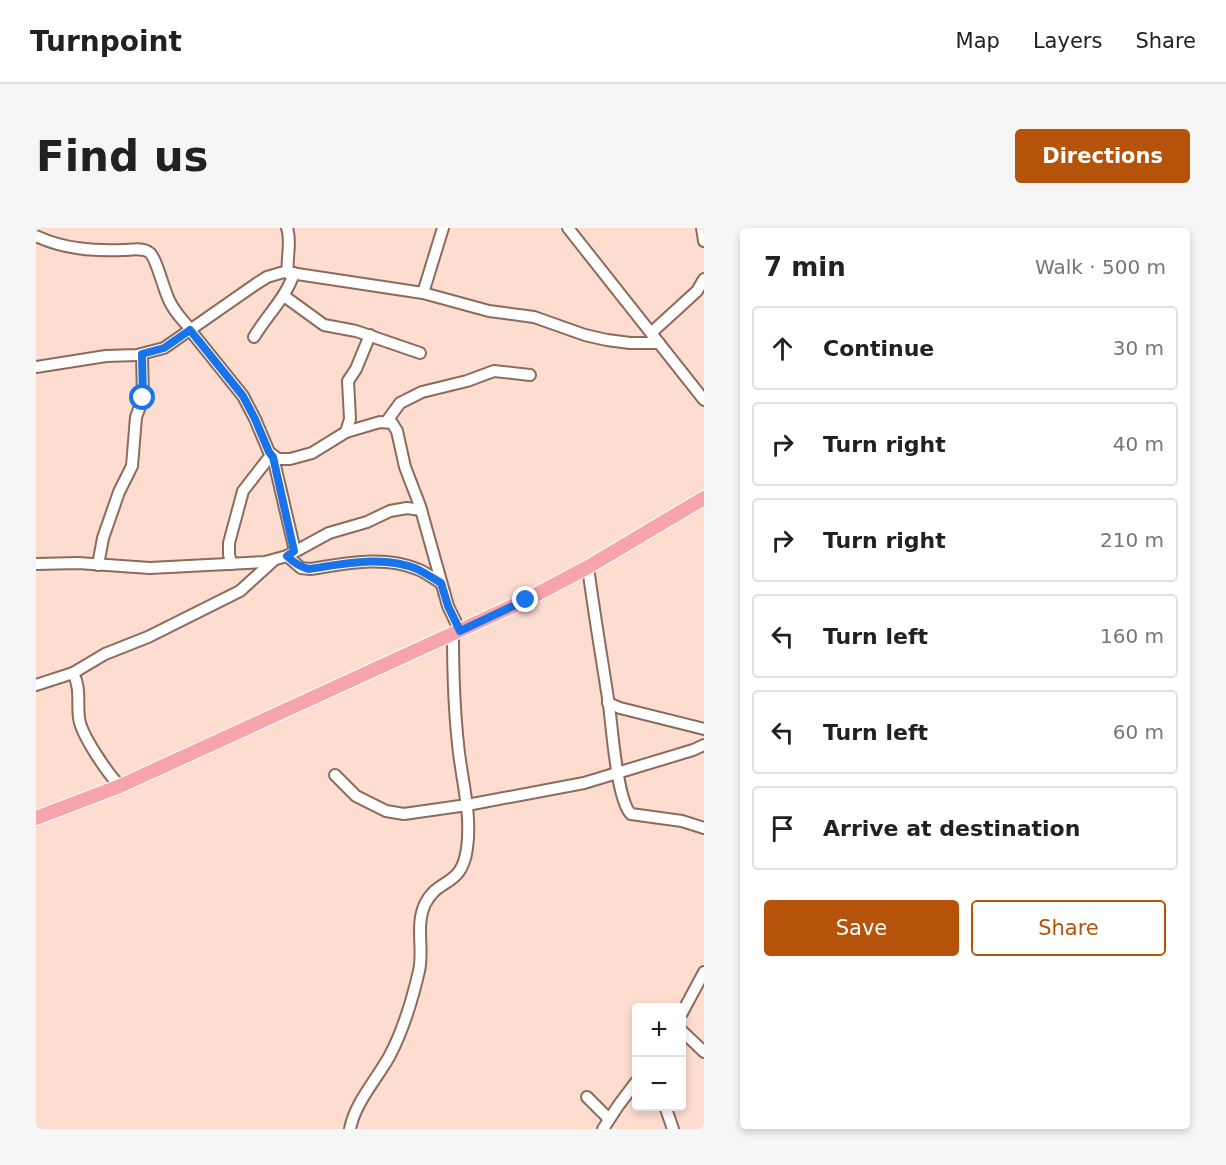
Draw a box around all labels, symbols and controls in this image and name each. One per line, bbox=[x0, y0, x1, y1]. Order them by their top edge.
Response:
text: Turnpoint bbox=[30, 25, 182, 58]
text: Map bbox=[956, 29, 1000, 53]
text: Layers bbox=[1033, 29, 1102, 53]
text: Share bbox=[1135, 29, 1196, 53]
button: Directions bbox=[1015, 129, 1190, 183]
text: Find us bbox=[36, 132, 209, 181]
text: 7 min bbox=[764, 252, 846, 282]
text: Walk · 500 m bbox=[1035, 255, 1166, 279]
icon: ahead bbox=[766, 332, 799, 365]
text: Continue bbox=[823, 336, 934, 361]
text: 30 m bbox=[1113, 336, 1164, 360]
route start bbox=[129, 384, 155, 410]
icon: right bbox=[766, 428, 799, 461]
text: Turn right bbox=[823, 432, 946, 457]
text: 40 m bbox=[1113, 432, 1164, 456]
icon: right bbox=[766, 524, 799, 557]
text: Turn right bbox=[823, 528, 946, 553]
text: 210 m bbox=[1100, 528, 1164, 552]
route end bbox=[512, 586, 538, 612]
icon: left bbox=[766, 620, 799, 653]
text: Turn left bbox=[823, 624, 928, 649]
text: 160 m bbox=[1100, 624, 1164, 648]
icon: left bbox=[766, 716, 799, 749]
text: Turn left bbox=[823, 720, 928, 745]
text: 60 m bbox=[1113, 720, 1164, 744]
icon: arrive bbox=[766, 812, 799, 845]
text: Arrive at destination bbox=[823, 816, 1080, 841]
button: Save bbox=[764, 900, 959, 956]
button: Share bbox=[971, 900, 1166, 956]
map controls bbox=[632, 1003, 686, 1111]
button: + bbox=[632, 1003, 686, 1057]
button: − bbox=[632, 1057, 686, 1111]

